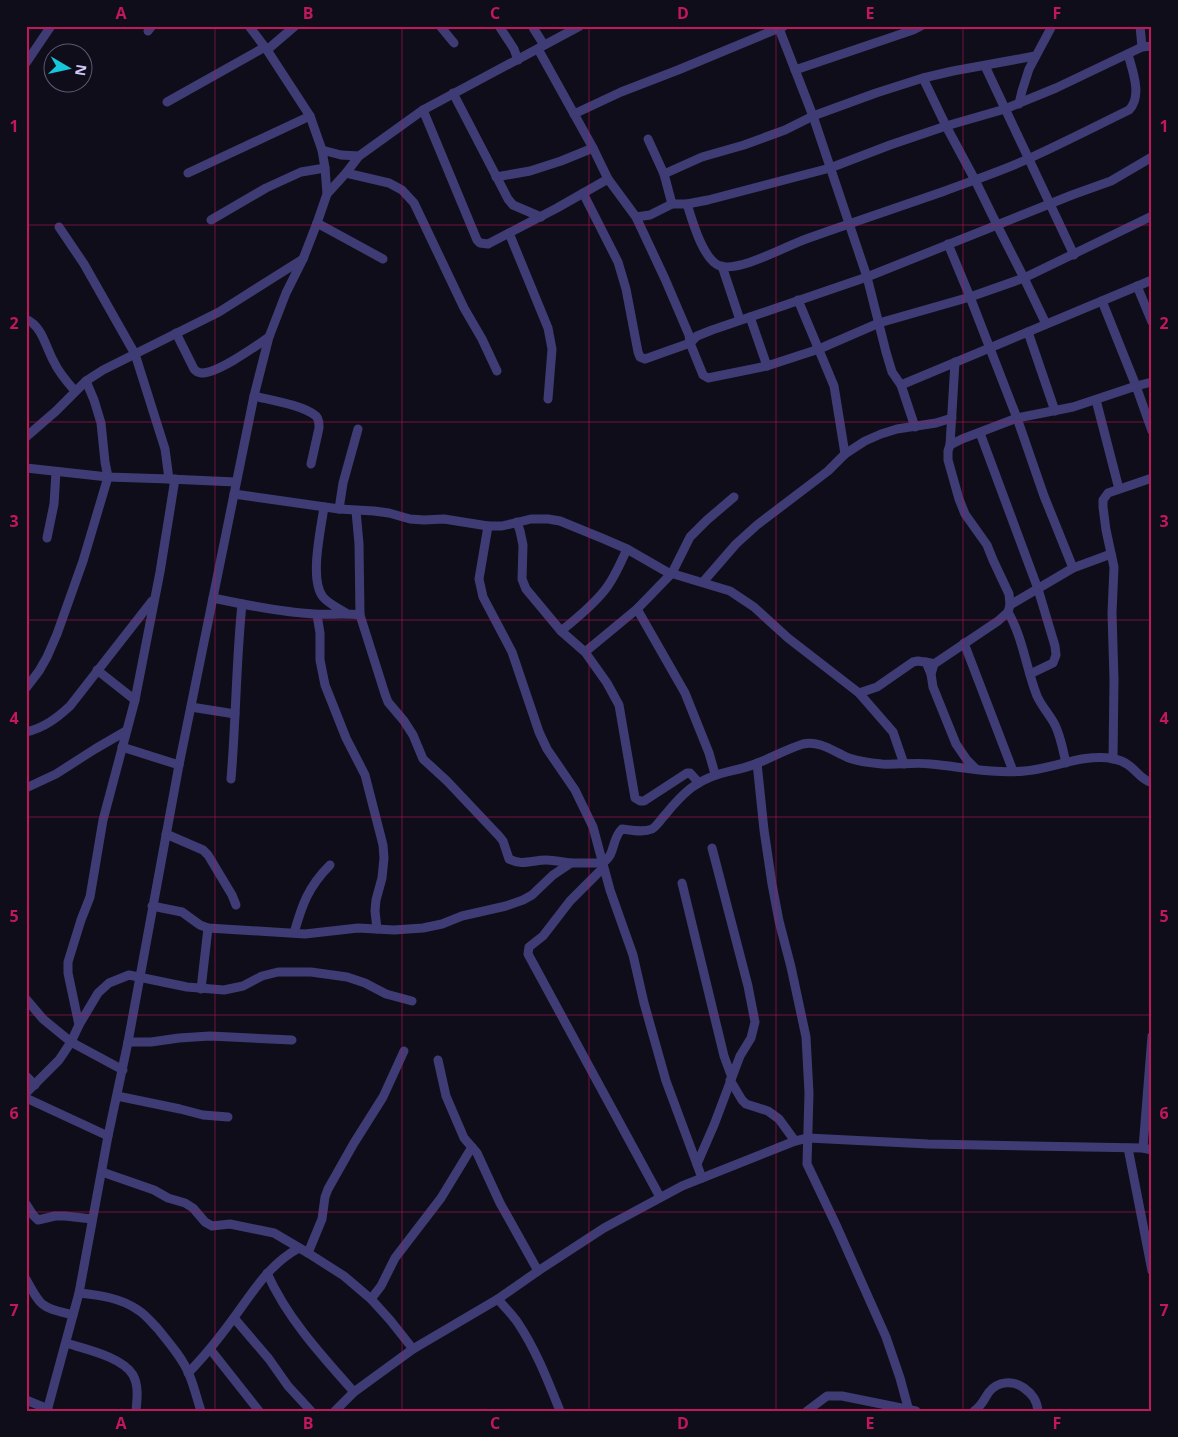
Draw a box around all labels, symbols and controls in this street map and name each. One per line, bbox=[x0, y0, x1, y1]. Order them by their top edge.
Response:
text: A bbox=[115, 2, 127, 24]
text: B bbox=[303, 2, 313, 24]
text: C bbox=[490, 2, 500, 24]
text: D bbox=[677, 2, 689, 24]
text: E bbox=[866, 2, 875, 24]
text: F bbox=[1053, 2, 1061, 24]
north arrow bbox=[42, 42, 92, 92]
text: N bbox=[71, 63, 92, 77]
text: 1 bbox=[9, 115, 19, 137]
text: 1 bbox=[1159, 115, 1169, 137]
text: 2 bbox=[9, 312, 19, 334]
text: 2 bbox=[1159, 312, 1169, 334]
text: 3 bbox=[9, 510, 19, 532]
text: 3 bbox=[1159, 510, 1169, 532]
text: 4 bbox=[9, 707, 19, 729]
text: 4 bbox=[1159, 707, 1169, 729]
text: 5 bbox=[9, 905, 19, 927]
text: 5 bbox=[1159, 905, 1169, 927]
text: 6 bbox=[9, 1102, 19, 1124]
text: 6 bbox=[1159, 1102, 1169, 1124]
text: 7 bbox=[9, 1299, 19, 1321]
text: 7 bbox=[1159, 1299, 1169, 1321]
text: A bbox=[115, 1412, 127, 1434]
text: B bbox=[303, 1412, 313, 1434]
text: C bbox=[490, 1412, 500, 1434]
text: D bbox=[677, 1412, 689, 1434]
text: E bbox=[866, 1412, 875, 1434]
text: F bbox=[1053, 1412, 1061, 1434]

